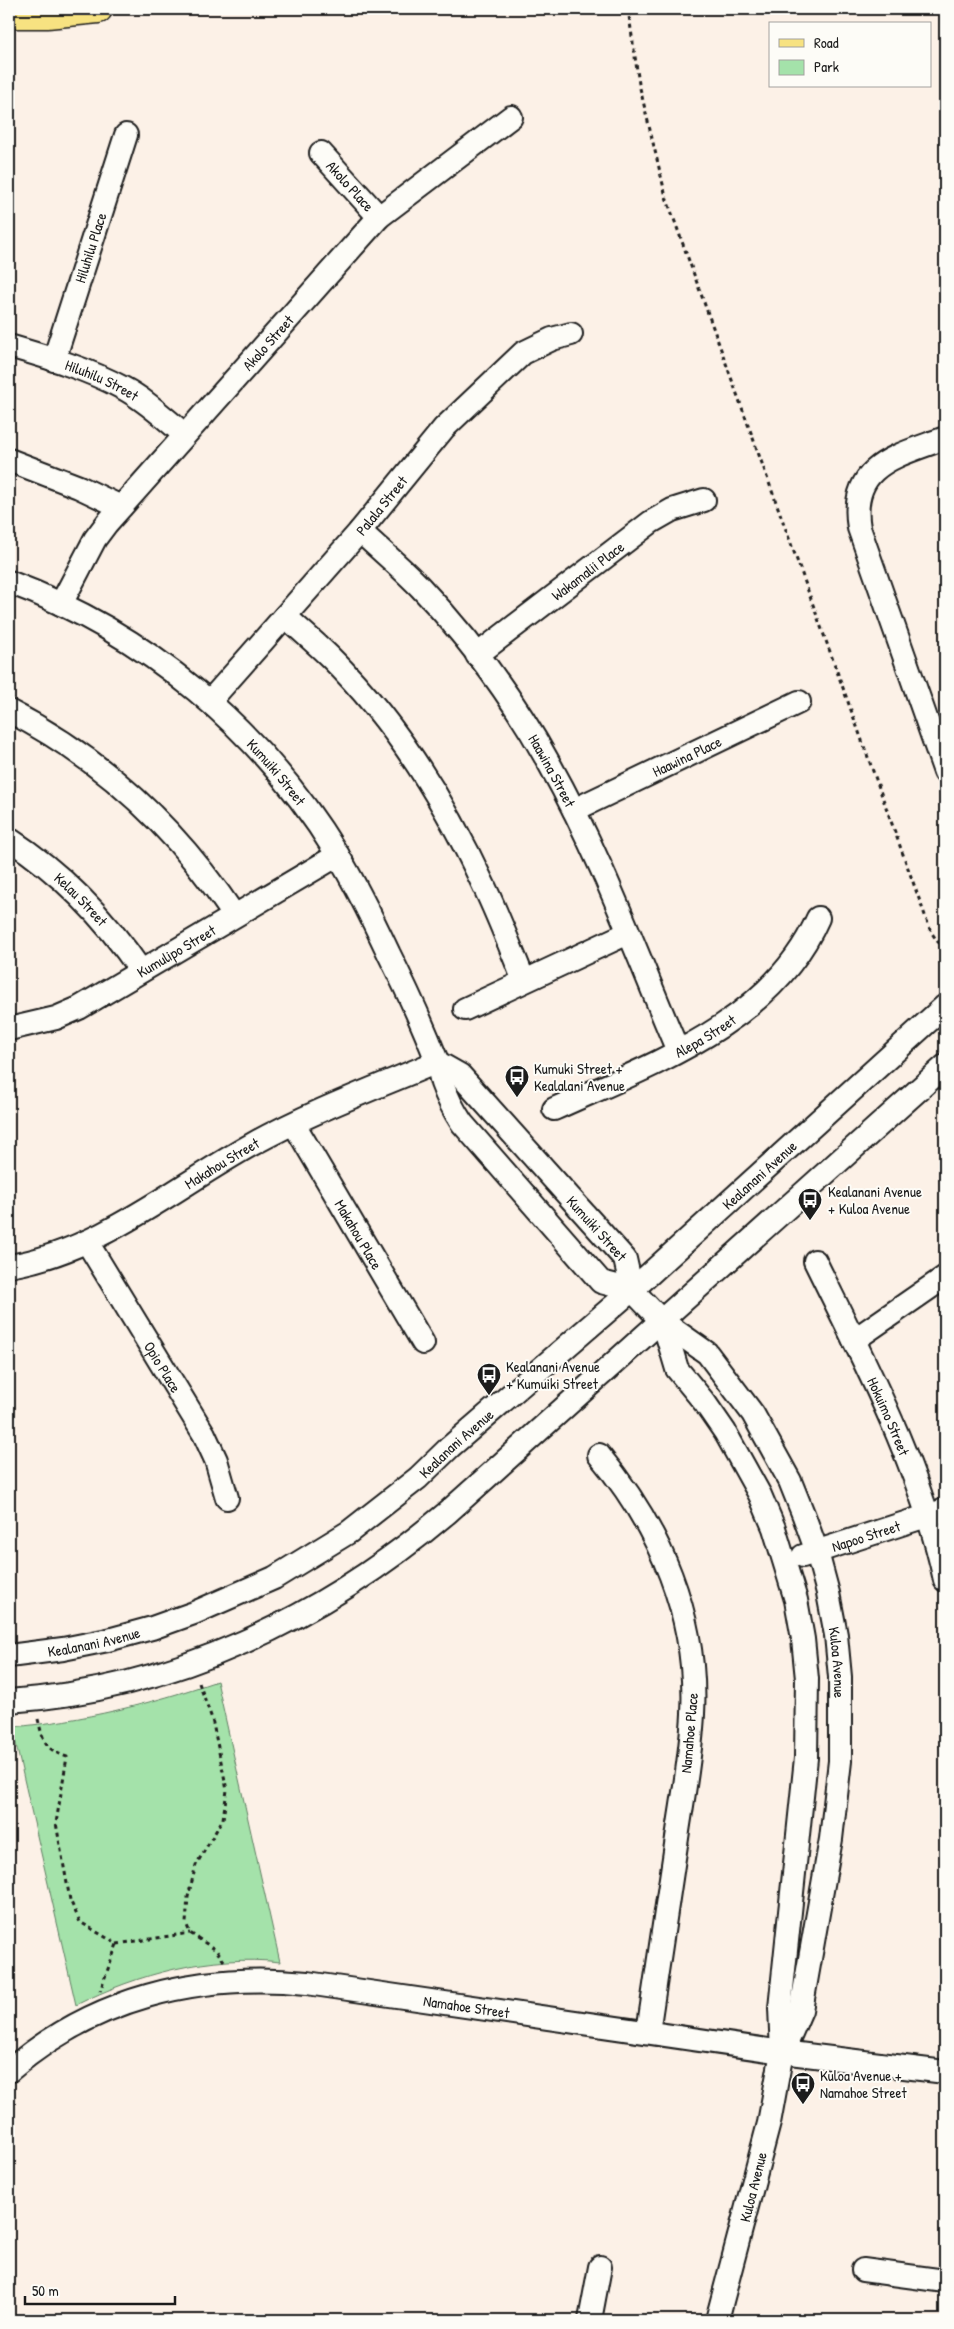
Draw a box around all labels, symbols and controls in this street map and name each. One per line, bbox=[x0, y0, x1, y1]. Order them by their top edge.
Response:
legend bbox=[769, 22, 932, 88]
text: Road bbox=[814, 32, 839, 53]
text: Park bbox=[814, 56, 839, 77]
street label: Akolo Place bbox=[322, 156, 379, 216]
street label: Hiluhilu Place bbox=[69, 210, 111, 285]
street label: Akolo Street bbox=[237, 309, 299, 375]
street label: Hiluhilu Street bbox=[63, 354, 144, 406]
street label: Palala Street bbox=[350, 470, 412, 539]
street label: Wakamalii Place bbox=[547, 536, 628, 605]
street label: Haawina Street bbox=[524, 730, 581, 811]
street label: Haawina Place bbox=[649, 730, 725, 781]
street label: Kumuiki Street bbox=[243, 734, 312, 810]
street label: Kelau Street bbox=[50, 867, 113, 931]
street label: Kumulipo Street bbox=[133, 919, 220, 982]
street label: Alepa Street bbox=[671, 1008, 741, 1062]
place label: Kumuki Street + Kealalani Avenue bbox=[534, 1058, 625, 1096]
bus stop icon: Kumuki Street + Kealalani Avenue bbox=[504, 1064, 530, 1098]
street label: Makahou Street bbox=[180, 1132, 263, 1194]
street label: Kealanani Avenue bbox=[717, 1135, 801, 1214]
place label: Kealanani Avenue + Kuloa Avenue bbox=[828, 1181, 922, 1219]
bus stop icon: Kealanani Avenue + Kuloa Avenue bbox=[797, 1187, 823, 1221]
street label: Kumuiki Street bbox=[562, 1191, 633, 1266]
street label: Makahou Place bbox=[330, 1195, 388, 1273]
street label: Opio Place bbox=[139, 1337, 187, 1396]
place label: Kealanani Avenue + Kumuiki Street bbox=[506, 1356, 600, 1394]
bus stop icon: Kealanani Avenue + Kumuiki Street bbox=[476, 1362, 502, 1396]
street label: Hokuimo Street bbox=[863, 1374, 916, 1459]
street label: Kealanani Avenue bbox=[414, 1404, 498, 1482]
street label: Napoo Street bbox=[829, 1515, 904, 1557]
street label: Kealanani Avenue bbox=[46, 1621, 142, 1661]
street label: Kuloa Avenue bbox=[824, 1625, 851, 1698]
street label: Namahoe Place bbox=[675, 1692, 703, 1774]
street label: Namahoe Street bbox=[422, 1990, 512, 2023]
place label: Kuloa Avenue + Namahoe Street bbox=[820, 2065, 907, 2103]
bus stop icon: Kuloa Avenue + Namahoe Street bbox=[790, 2071, 816, 2105]
street label: Kuloa Avenue bbox=[734, 2150, 772, 2224]
scale bar bbox=[25, 2274, 175, 2306]
text: 50 m bbox=[32, 2280, 59, 2301]

